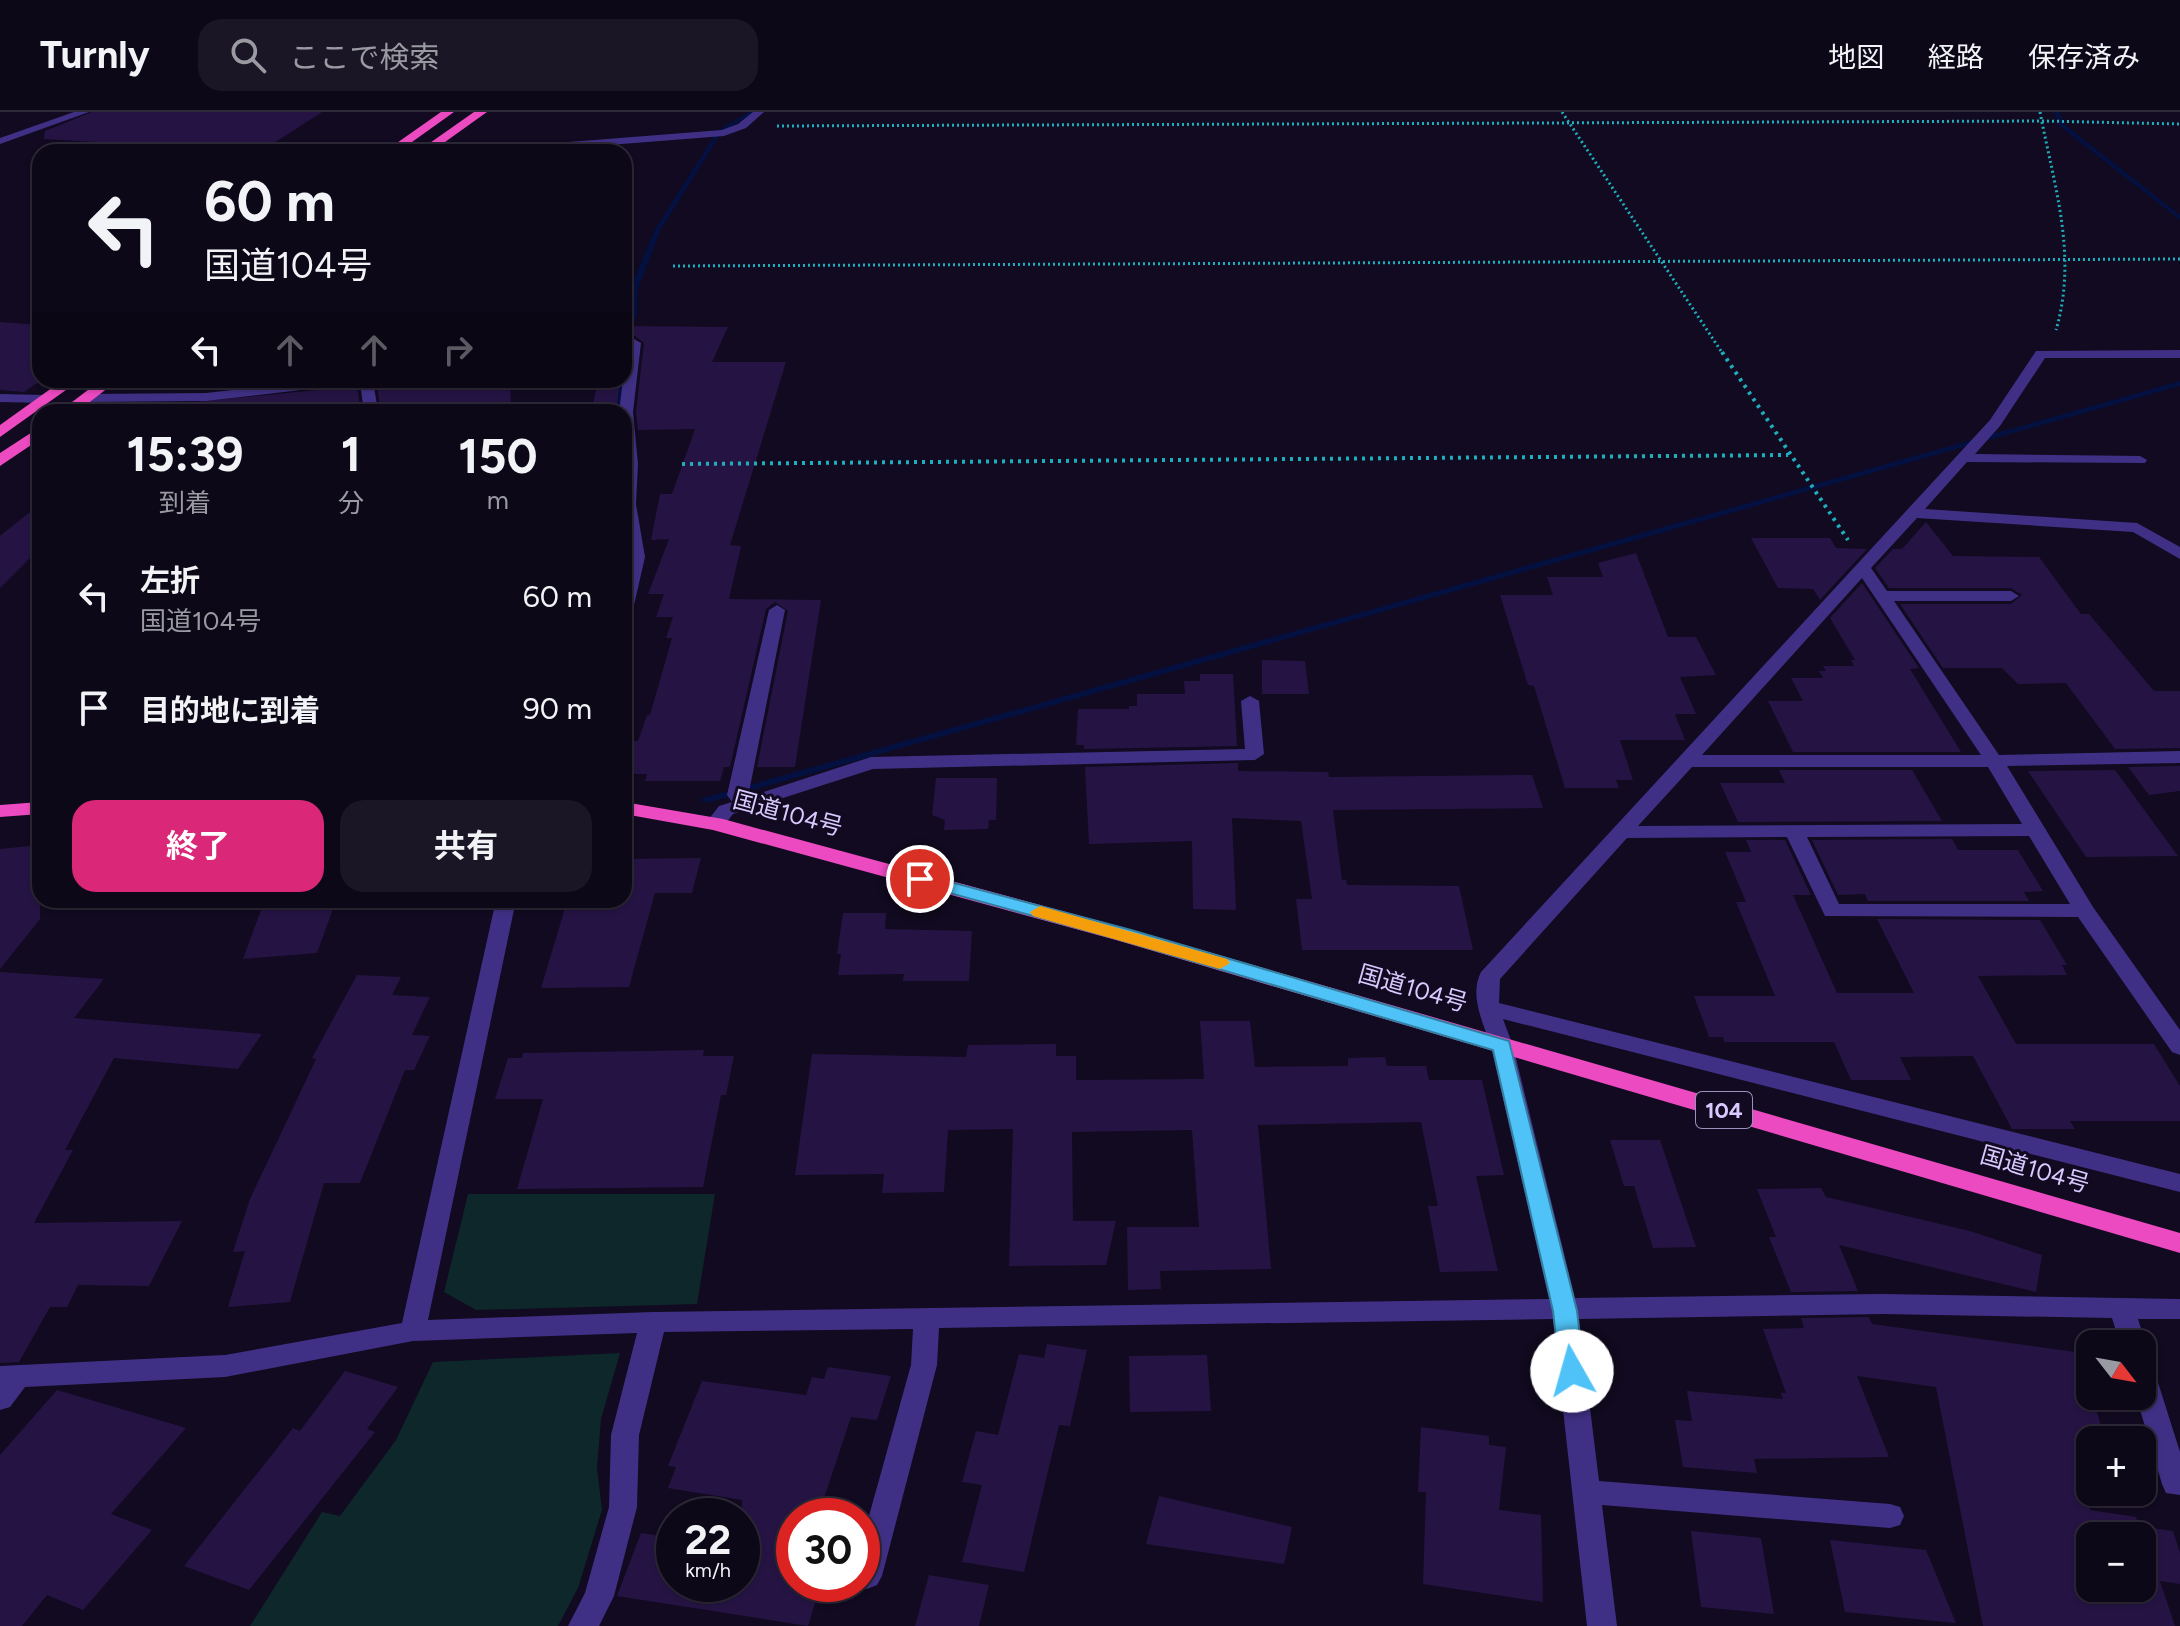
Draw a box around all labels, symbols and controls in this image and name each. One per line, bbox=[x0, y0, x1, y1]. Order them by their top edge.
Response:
search box bbox=[198, 19, 758, 91]
text: Turnly bbox=[40, 32, 150, 78]
icon: search bbox=[226, 33, 270, 77]
text: ここで検索 bbox=[290, 39, 440, 76]
text: 地図 bbox=[1828, 40, 1884, 74]
text: 経路 bbox=[1928, 40, 1984, 74]
text: 保存済み bbox=[2028, 40, 2140, 74]
text: 60 m bbox=[204, 168, 335, 235]
icon: left bbox=[72, 176, 176, 280]
text: 国道104号 bbox=[204, 244, 372, 287]
icon: left bbox=[184, 328, 228, 372]
icon: ahead bbox=[268, 328, 312, 372]
icon: ahead bbox=[352, 328, 396, 372]
icon: right bbox=[436, 328, 480, 372]
text: 15:39 bbox=[126, 425, 244, 483]
text: 1 bbox=[341, 425, 361, 483]
text: 150 bbox=[458, 427, 538, 485]
text: m bbox=[487, 484, 509, 516]
text: 到着 bbox=[159, 487, 211, 519]
text: 分 bbox=[338, 487, 364, 519]
text: 左折 bbox=[140, 562, 200, 599]
icon: left bbox=[72, 574, 116, 618]
text: 60 m bbox=[523, 578, 592, 615]
text: 国道104号 bbox=[140, 605, 262, 637]
icon: arrive bbox=[72, 686, 116, 730]
text: 90 m bbox=[523, 690, 592, 727]
text: 目的地に到着 bbox=[140, 692, 320, 729]
street label: 国道104号 bbox=[730, 784, 846, 842]
button: 終了 bbox=[72, 800, 324, 892]
button: 共有 bbox=[340, 800, 592, 892]
pin bbox=[886, 845, 954, 913]
icon: arrive bbox=[898, 857, 942, 901]
street label: 国道104号 bbox=[1355, 959, 1471, 1017]
road number: 104 bbox=[1696, 1092, 1752, 1128]
street label: 国道104号 bbox=[1977, 1140, 2093, 1198]
position arrow bbox=[1530, 1329, 1614, 1413]
north arrow bbox=[2076, 1330, 2156, 1410]
map controls bbox=[2076, 1330, 2156, 1602]
button: + bbox=[2076, 1426, 2156, 1506]
speed limit sign: 30 bbox=[776, 1498, 880, 1602]
text: 22 bbox=[685, 1516, 731, 1564]
button: − bbox=[2076, 1522, 2156, 1602]
text: km/h bbox=[685, 1558, 731, 1582]

